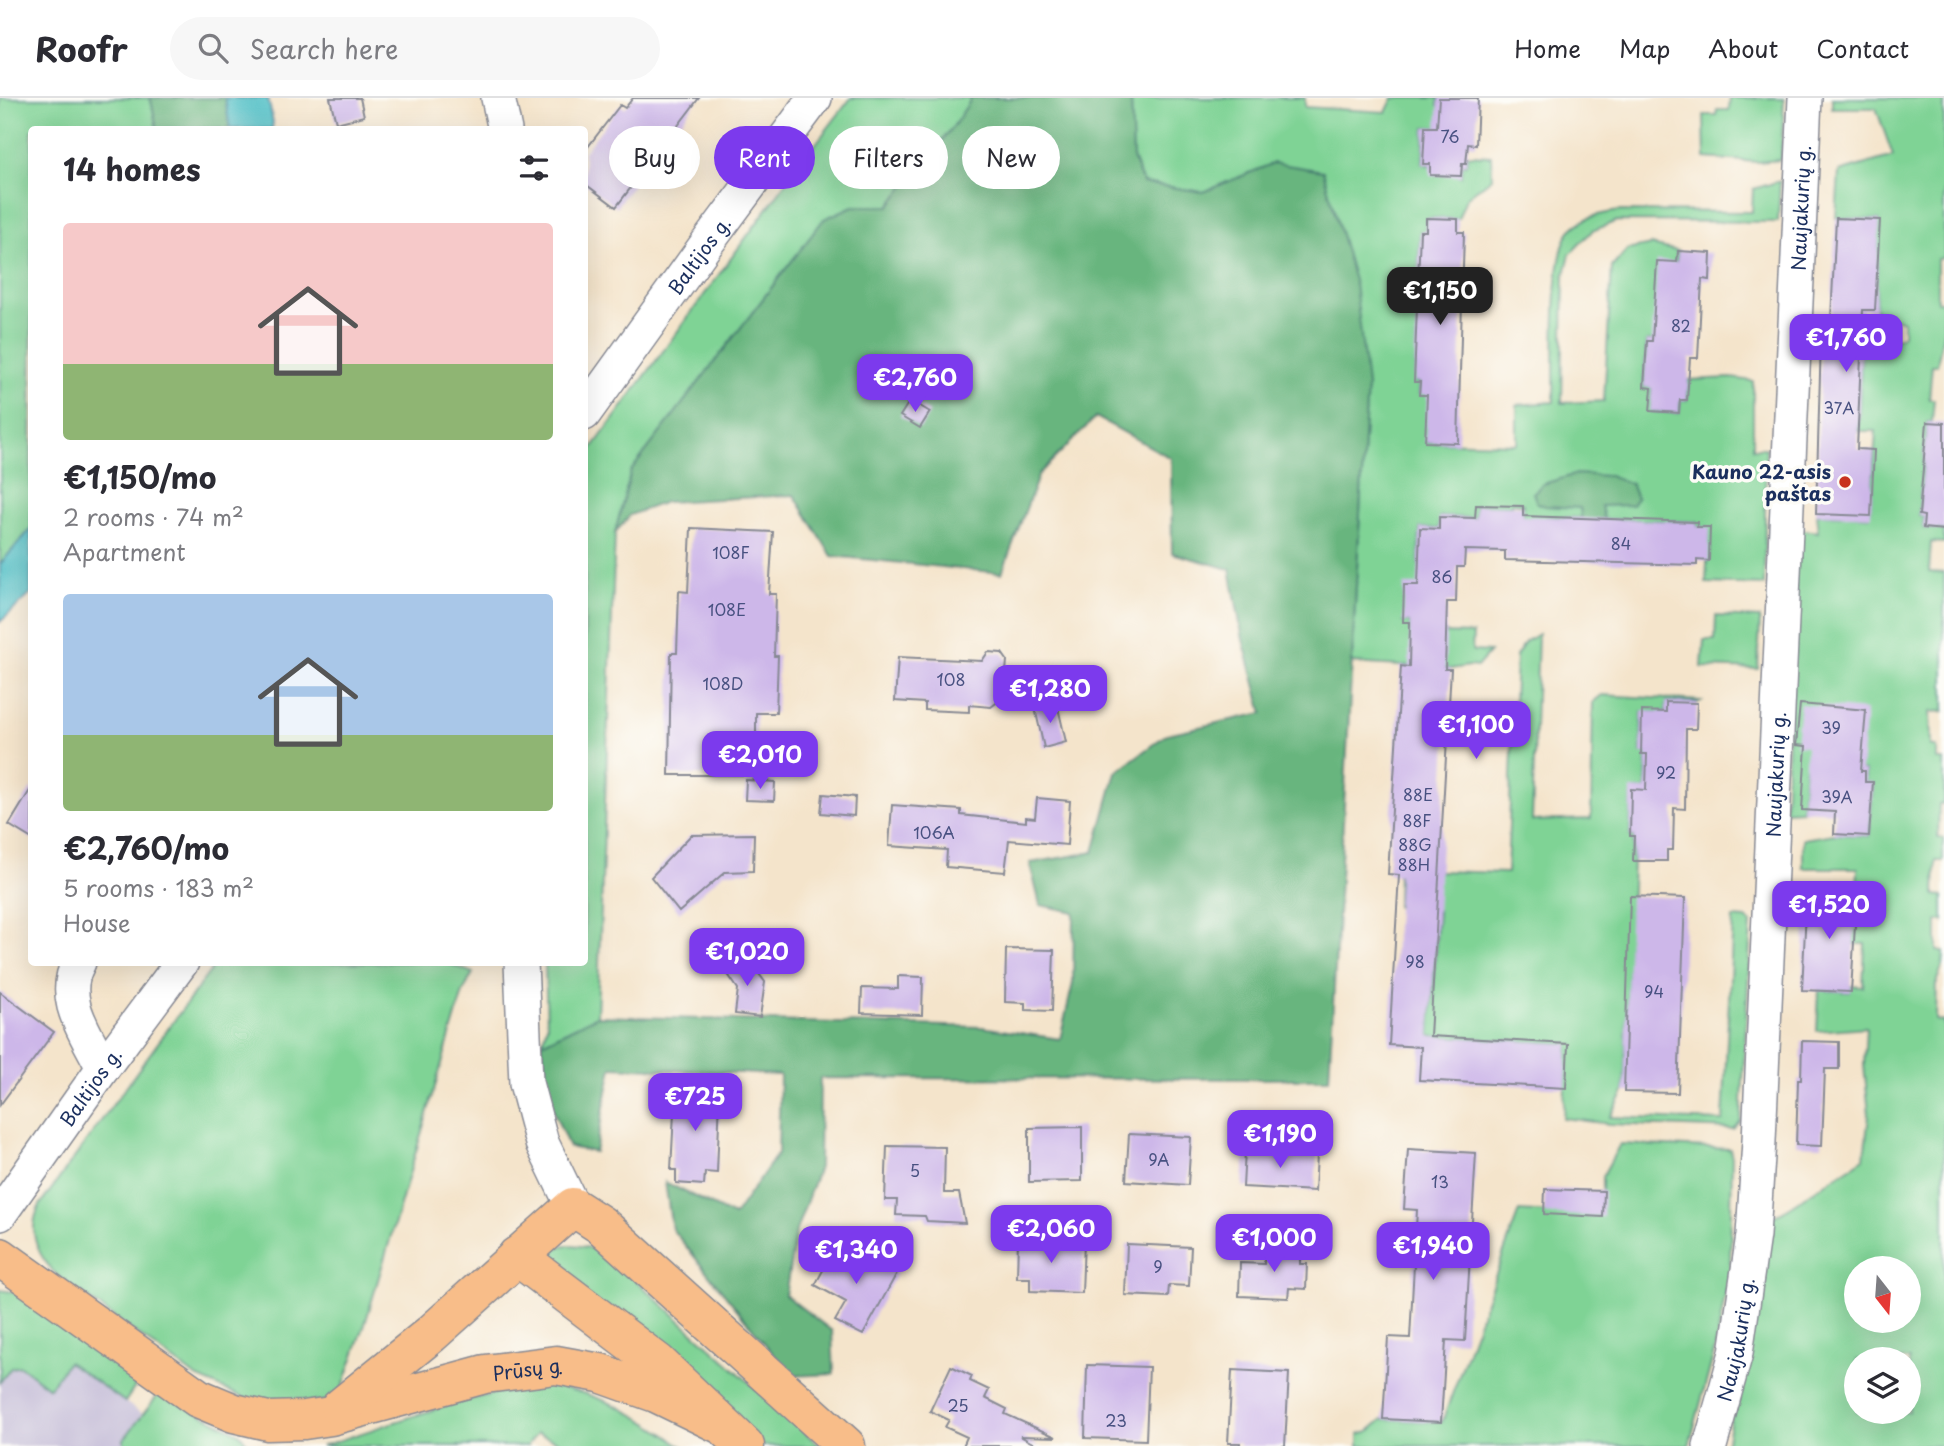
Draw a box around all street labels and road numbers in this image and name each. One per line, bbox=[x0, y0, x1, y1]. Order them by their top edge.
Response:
street label: Naujakurių g. bbox=[1783, 145, 1817, 271]
street label: Baltijos g. bbox=[661, 210, 737, 300]
street label: Naujakurių g. bbox=[1758, 711, 1792, 838]
street label: Baltijos g. bbox=[52, 1041, 128, 1132]
street label: Naujakurių g. bbox=[1709, 1276, 1761, 1404]
street label: Prūsų g. bbox=[491, 1351, 567, 1387]

